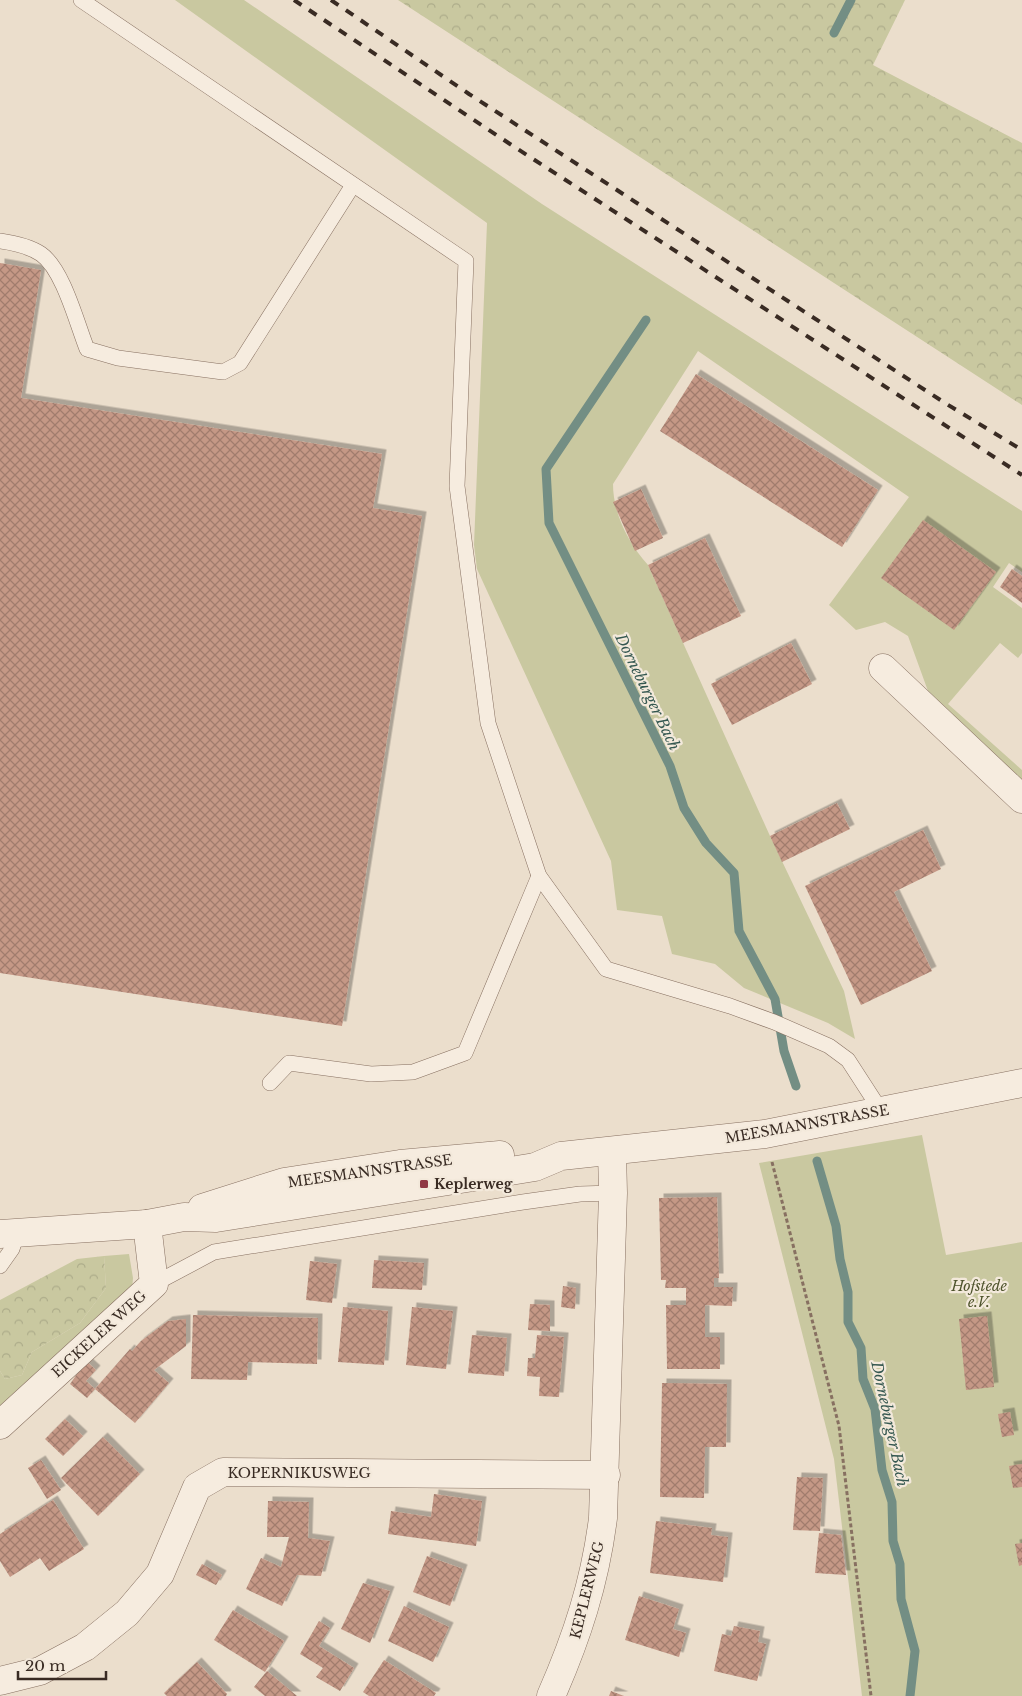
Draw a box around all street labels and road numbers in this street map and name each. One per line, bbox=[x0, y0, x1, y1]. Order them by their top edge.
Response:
street label: MEESMANNSTRASSE bbox=[724, 1101, 890, 1147]
street label: MEESMANNSTRASSE bbox=[287, 1151, 453, 1191]
street label: EICKELER WEG bbox=[48, 1287, 150, 1381]
street label: KOPERNIKUSWEG bbox=[227, 1464, 371, 1482]
street label: KEPLERWEG bbox=[566, 1539, 608, 1641]

